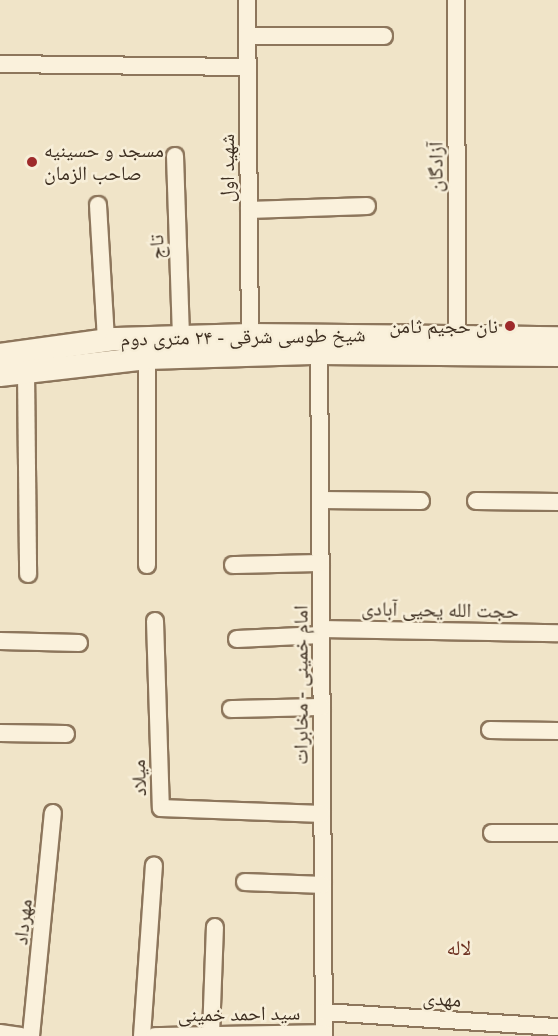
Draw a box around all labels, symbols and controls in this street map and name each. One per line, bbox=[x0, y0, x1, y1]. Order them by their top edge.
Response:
street label: شهید اول bbox=[215, 134, 239, 202]
place label: مسجد و حسینیه صاحب الزمان bbox=[44, 138, 164, 185]
street label: آزادگان bbox=[424, 142, 448, 192]
marker: مسجد و حسینیه صاحب الزمان bbox=[25, 155, 39, 169]
street label: تاج bbox=[145, 234, 169, 260]
place label: نان حجیم ثامن bbox=[389, 314, 498, 338]
marker: نان حجیم ثامن bbox=[503, 319, 517, 333]
street label: شیخ طوسی شرقی - ۲۴ متری دوم bbox=[120, 323, 366, 351]
street label: حجت الله یحیی آبادی bbox=[361, 597, 519, 623]
street label: امام خمینی - مخابرات bbox=[289, 605, 313, 765]
street label: میلاد bbox=[126, 759, 152, 797]
street label: مهرداد bbox=[9, 898, 37, 946]
district label: لاله bbox=[447, 935, 471, 961]
street label: مهدی bbox=[422, 986, 462, 1012]
street label: سید احمد خمینی bbox=[177, 1001, 301, 1027]

